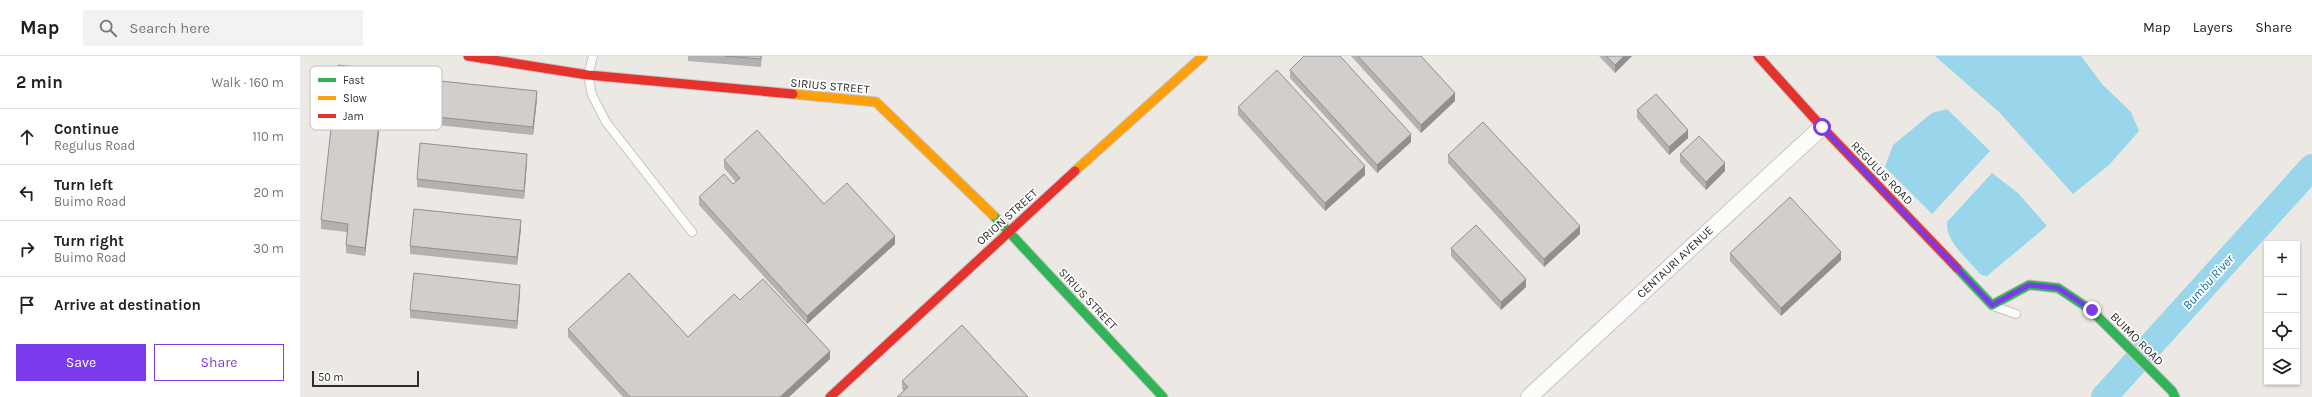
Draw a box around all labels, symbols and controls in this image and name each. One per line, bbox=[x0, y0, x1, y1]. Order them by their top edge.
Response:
search box bbox=[83, 10, 363, 46]
text: Map bbox=[20, 17, 59, 39]
icon: search bbox=[97, 17, 119, 39]
text: Search here bbox=[129, 19, 210, 37]
text: Map bbox=[2143, 19, 2171, 36]
text: Layers bbox=[2193, 19, 2233, 36]
text: Share bbox=[2255, 19, 2292, 36]
legend bbox=[310, 66, 442, 130]
text: 2 min bbox=[16, 72, 63, 92]
text: Fast bbox=[343, 74, 364, 87]
text: Walk · 160 m bbox=[211, 75, 284, 90]
street label: SIRIUS STREET bbox=[790, 76, 870, 96]
text: Slow bbox=[343, 92, 367, 105]
text: Jam bbox=[343, 110, 364, 123]
route start bbox=[1813, 118, 1831, 136]
text: Continue bbox=[54, 120, 119, 138]
icon: ahead bbox=[16, 126, 38, 148]
text: 110 m bbox=[252, 129, 284, 144]
text: Regulus Road bbox=[54, 138, 135, 153]
street label: REGULUS ROAD bbox=[1848, 138, 1916, 208]
text: Turn left bbox=[54, 176, 113, 194]
icon: left bbox=[16, 182, 38, 204]
text: 20 m bbox=[254, 185, 284, 200]
street label: ORION STREET bbox=[974, 186, 1040, 248]
text: Buimo Road bbox=[54, 194, 126, 209]
street label: CENTAURI AVENUE bbox=[1634, 223, 1716, 301]
text: Turn right bbox=[54, 232, 124, 250]
icon: right bbox=[16, 238, 38, 260]
text: 30 m bbox=[253, 241, 284, 256]
map controls bbox=[2264, 241, 2300, 385]
button: + bbox=[2264, 241, 2300, 277]
text: Buimo Road bbox=[54, 250, 126, 265]
water label: Bumbu River bbox=[2179, 251, 2237, 313]
street label: SIRIUS STREET bbox=[1056, 265, 1120, 333]
button: − bbox=[2264, 277, 2300, 313]
icon: arrive bbox=[16, 294, 38, 316]
text: Arrive at destination bbox=[54, 296, 201, 314]
route end bbox=[2083, 301, 2101, 319]
street label: BUIMO ROAD bbox=[2108, 310, 2167, 369]
button: locate bbox=[2264, 313, 2300, 349]
button: Save bbox=[16, 344, 146, 381]
button: Share bbox=[154, 344, 284, 381]
button: layers bbox=[2264, 349, 2300, 385]
scale bar bbox=[312, 369, 419, 388]
text: 50 m bbox=[318, 371, 344, 384]

